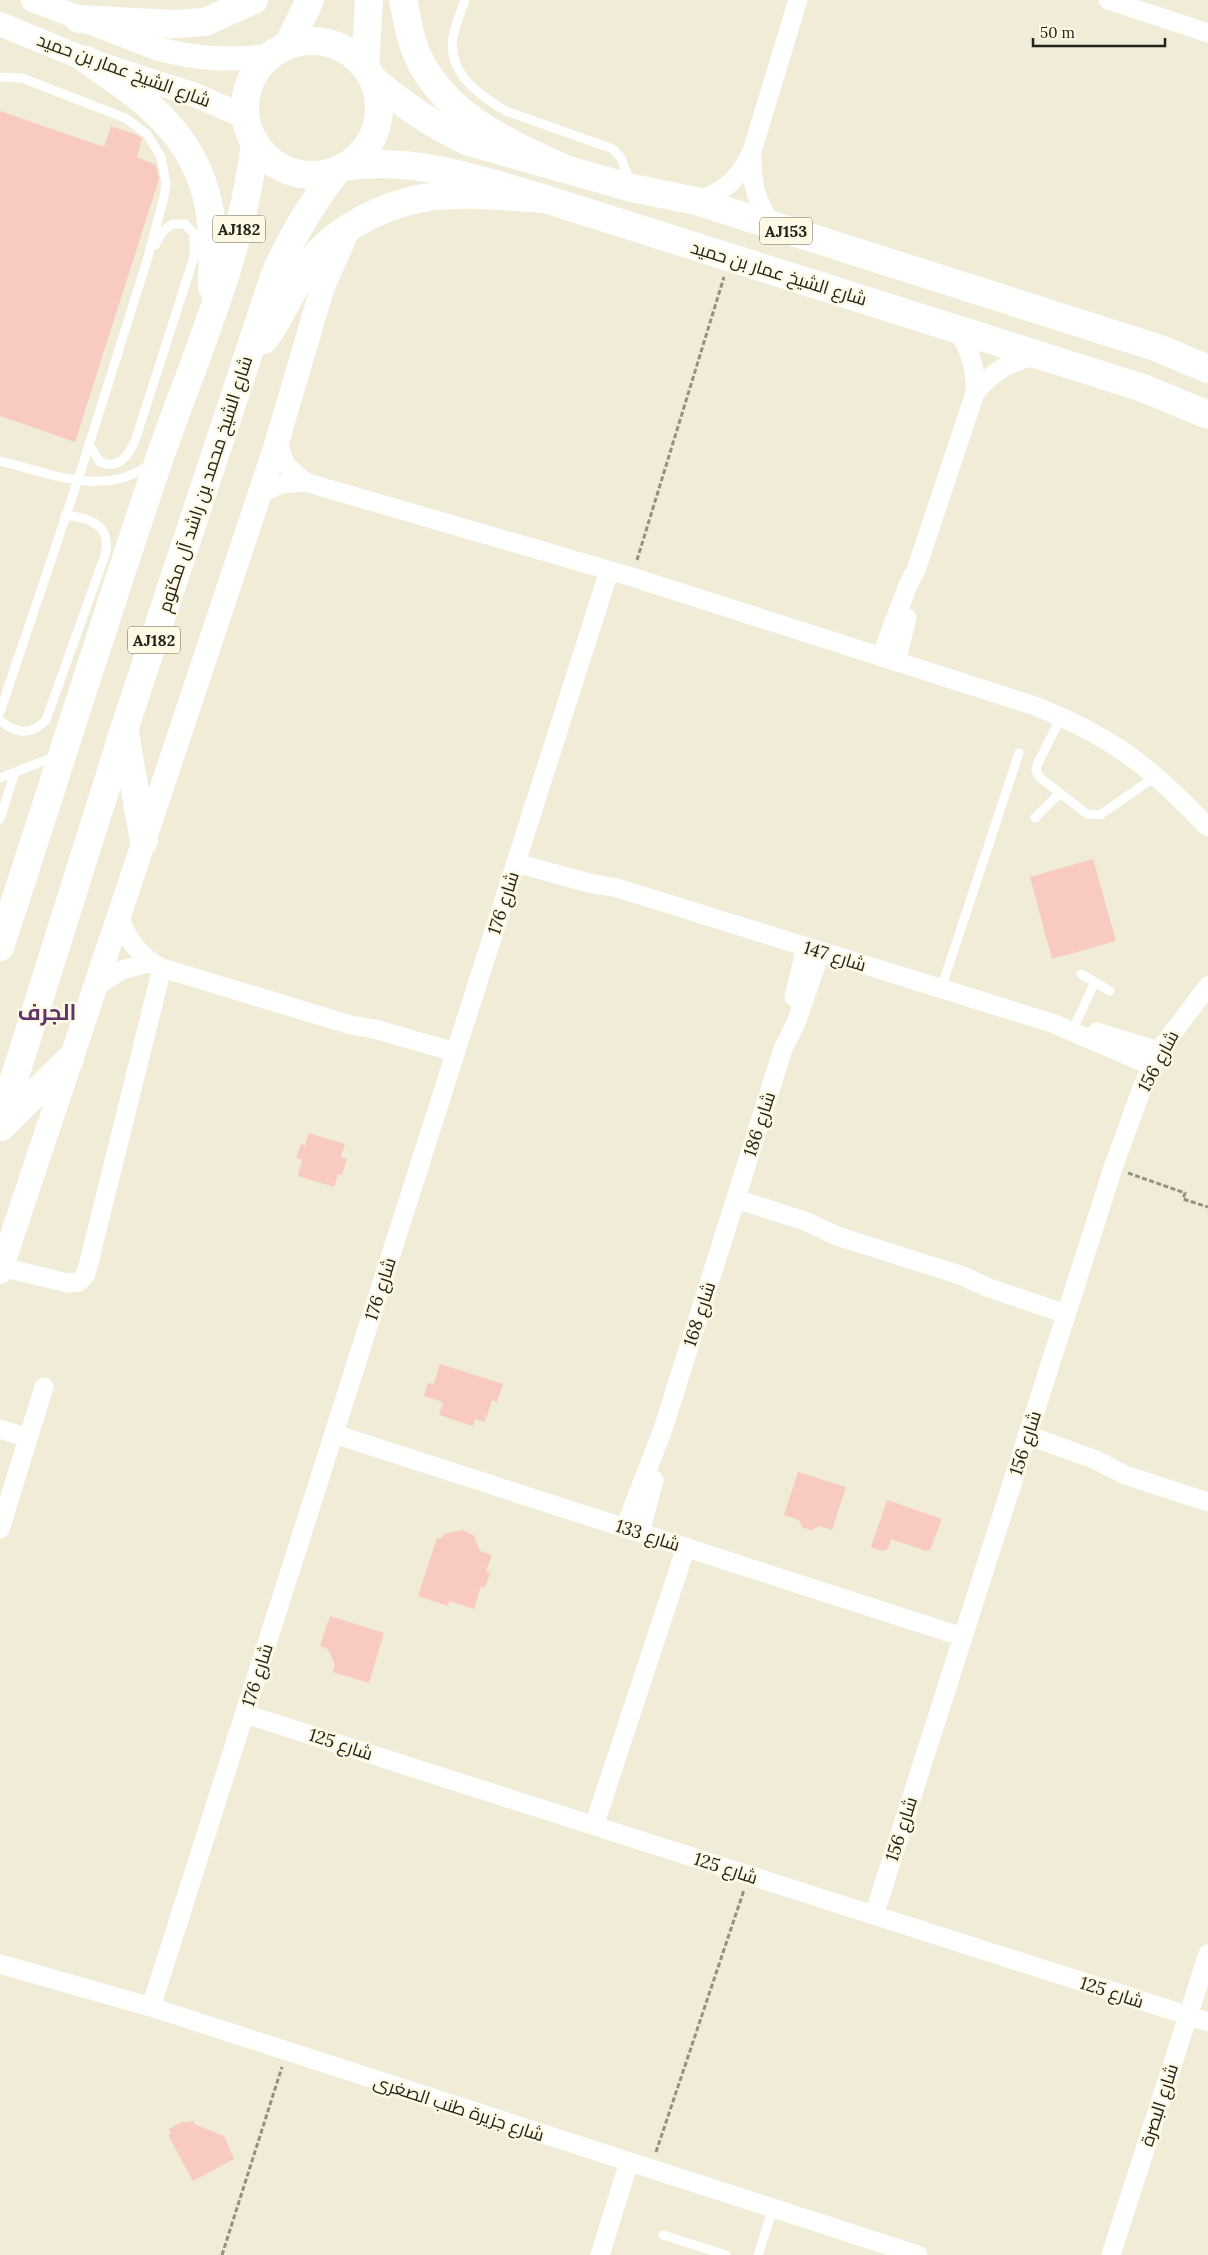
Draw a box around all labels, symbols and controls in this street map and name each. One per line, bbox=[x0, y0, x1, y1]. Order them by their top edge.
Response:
scale bar bbox=[1033, 15, 1166, 47]
text: 50 m bbox=[1040, 23, 1075, 42]
street label: شارع الشيخ عمار بن حميد bbox=[34, 28, 214, 113]
road number: AJ182 bbox=[213, 215, 265, 242]
road number: AJ153 bbox=[760, 218, 812, 245]
street label: شارع الشيخ عمار بن حميد bbox=[688, 235, 870, 312]
street label: شارع الشيخ محمد بن راشد آل مكتوم bbox=[153, 353, 258, 615]
road number: AJ182 bbox=[128, 626, 180, 654]
street label: شارع 176 bbox=[482, 869, 525, 938]
street label: شارع 147 bbox=[801, 936, 869, 977]
district label: الجرف bbox=[18, 998, 76, 1026]
street label: شارع 156 bbox=[1132, 1026, 1185, 1096]
street label: شارع 186 bbox=[738, 1089, 781, 1160]
street label: شارع 176 bbox=[359, 1255, 402, 1324]
street label: شارع 168 bbox=[678, 1279, 721, 1350]
street label: شارع 156 bbox=[1004, 1408, 1047, 1478]
street label: شارع 133 bbox=[613, 1514, 683, 1557]
street label: شارع 176 bbox=[236, 1641, 279, 1710]
street label: شارع 125 bbox=[306, 1723, 376, 1766]
street label: شارع 156 bbox=[880, 1794, 923, 1864]
street label: شارع 125 bbox=[691, 1847, 761, 1890]
street label: شارع 125 bbox=[1077, 1971, 1147, 2014]
street label: شارع البصرة bbox=[1135, 2061, 1184, 2149]
street label: شارع جزيرة طنب الصغرى bbox=[370, 2070, 547, 2147]

